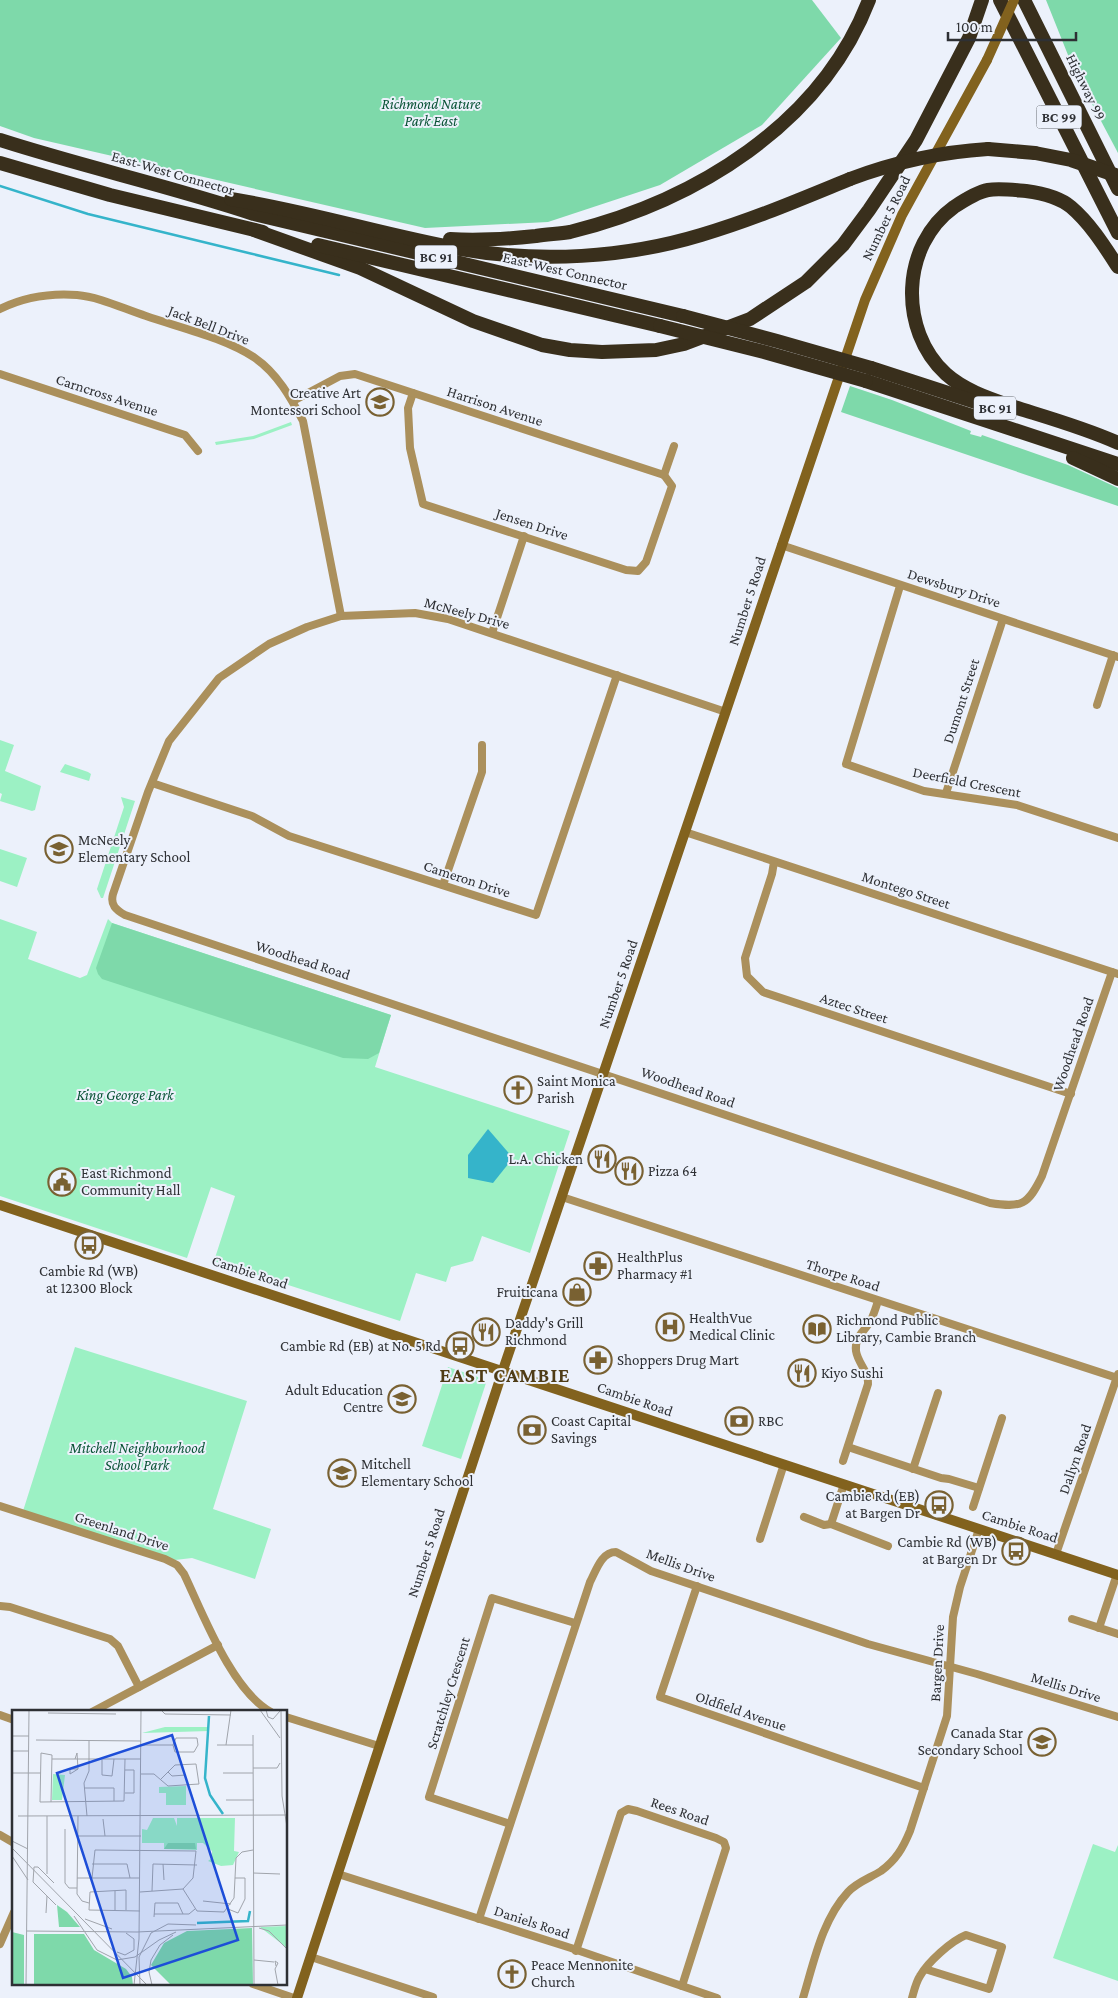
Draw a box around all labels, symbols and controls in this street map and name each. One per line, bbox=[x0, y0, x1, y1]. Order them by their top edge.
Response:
scale bar bbox=[948, 10, 1076, 42]
text: 100 m bbox=[956, 19, 993, 35]
street label: Highway 99 bbox=[1062, 51, 1109, 123]
park label: Richmond Nature Park East bbox=[382, 96, 481, 129]
road number: BC 99 bbox=[1036, 105, 1082, 128]
street label: East-West Connector bbox=[110, 148, 237, 198]
street label: Number 5 Road bbox=[859, 173, 914, 263]
road number: BC 91 bbox=[415, 246, 457, 268]
street label: East-West Connector bbox=[501, 249, 629, 293]
street label: Jack Bell Drive bbox=[164, 301, 252, 349]
street label: Carncross Avenue bbox=[54, 371, 161, 419]
street label: Harrison Avenue bbox=[445, 383, 545, 429]
place label: Creative Art Montessori School bbox=[250, 385, 362, 418]
school or university icon: Creative Art Montessori School bbox=[365, 387, 395, 417]
road number: BC 91 bbox=[974, 396, 1016, 419]
street label: Jensen Drive bbox=[492, 504, 571, 544]
street label: Number 5 Road bbox=[725, 554, 769, 648]
street label: Dewsbury Drive bbox=[905, 565, 1003, 612]
street label: McNeely Drive bbox=[422, 594, 512, 633]
street label: Dumont Street bbox=[940, 656, 983, 746]
street label: Deerfield Crescent bbox=[912, 764, 1023, 801]
place label: McNeely Elementary School bbox=[78, 832, 190, 866]
school or university icon: McNeely Elementary School bbox=[44, 834, 74, 864]
street label: Cameron Drive bbox=[422, 857, 513, 901]
street label: Montego Street bbox=[859, 868, 953, 913]
street label: Woodhead Road bbox=[254, 937, 352, 983]
street label: Number 5 Road bbox=[595, 938, 641, 1030]
street label: Aztec Street bbox=[818, 989, 891, 1027]
street label: Woodhead Road bbox=[1049, 995, 1097, 1093]
street label: Woodhead Road bbox=[639, 1063, 737, 1111]
place label: Saint Monica Parish bbox=[537, 1073, 616, 1106]
church icon: Saint Monica Parish bbox=[503, 1075, 533, 1105]
park label: King George Park bbox=[76, 1087, 175, 1104]
restaurant icon: L.A. Chicken bbox=[587, 1144, 617, 1174]
place label: L.A. Chicken bbox=[508, 1151, 583, 1167]
restaurant icon: Pizza 64 bbox=[614, 1156, 644, 1186]
place label: Pizza 64 bbox=[648, 1163, 697, 1179]
place label: East Richmond Community Hall bbox=[81, 1165, 181, 1199]
public building icon: East Richmond Community Hall bbox=[47, 1167, 77, 1197]
bus stop icon: Cambie Rd (WB) at 12300 Block bbox=[74, 1230, 104, 1260]
place label: HealthPlus Pharmacy #1 bbox=[617, 1249, 693, 1283]
pharmacy icon: HealthPlus Pharmacy #1 bbox=[583, 1251, 613, 1281]
street label: Cambie Road bbox=[210, 1252, 290, 1292]
street label: Thorpe Road bbox=[804, 1256, 882, 1295]
place label: Cambie Rd (WB) at 12300 Block bbox=[39, 1263, 139, 1296]
shop icon: Fruiticana bbox=[562, 1277, 592, 1307]
place label: Fruiticana bbox=[496, 1284, 558, 1300]
place label: HealthVue Medical Clinic bbox=[689, 1310, 775, 1343]
hospital icon: HealthVue Medical Clinic bbox=[655, 1312, 685, 1342]
place label: Richmond Public Library, Cambie Branch bbox=[836, 1312, 976, 1346]
library icon: Richmond Public Library, Cambie Branch bbox=[802, 1314, 832, 1344]
place label: Daddy's Grill Richmond bbox=[505, 1315, 583, 1348]
restaurant icon: Daddy's Grill Richmond bbox=[471, 1317, 501, 1347]
bus stop icon: Cambie Rd (EB) at No. 5 Rd bbox=[445, 1331, 475, 1361]
place label: Cambie Rd (EB) at No. 5 Rd bbox=[280, 1338, 441, 1355]
pharmacy icon: Shoppers Drug Mart bbox=[583, 1345, 613, 1375]
place label: Shoppers Drug Mart bbox=[617, 1352, 740, 1369]
restaurant icon: Kiyo Sushi bbox=[787, 1358, 817, 1388]
district label: EAST CAMBIE bbox=[440, 1364, 570, 1386]
place label: Kiyo Sushi bbox=[821, 1365, 883, 1382]
street label: Cambie Road bbox=[595, 1379, 675, 1419]
place label: Adult Education Centre bbox=[285, 1382, 383, 1415]
school or university icon: Adult Education Centre bbox=[387, 1384, 417, 1414]
bank icon: RBC bbox=[724, 1406, 754, 1436]
place label: Coast Capital Savings bbox=[551, 1413, 631, 1447]
place label: RBC bbox=[758, 1413, 784, 1429]
bank icon: Coast Capital Savings bbox=[517, 1415, 547, 1445]
street label: Dallyn Road bbox=[1056, 1422, 1095, 1496]
park label: Mitchell Neighbourhood School Park bbox=[68, 1440, 206, 1473]
place label: Mitchell Elementary School bbox=[361, 1456, 473, 1490]
school or university icon: Mitchell Elementary School bbox=[327, 1458, 357, 1488]
place label: Cambie Rd (EB) at Bargen Dr bbox=[826, 1488, 921, 1522]
bus stop icon: Cambie Rd (EB) at Bargen Dr bbox=[924, 1490, 954, 1520]
street label: Number 5 Road bbox=[404, 1506, 448, 1600]
street label: Cambie Road bbox=[980, 1506, 1060, 1546]
street label: Greenland Drive bbox=[73, 1508, 171, 1554]
place label: Cambie Rd (WB) at Bargen Dr bbox=[897, 1534, 998, 1568]
bus stop icon: Cambie Rd (WB) at Bargen Dr bbox=[1001, 1536, 1031, 1566]
street label: Mellis Drive bbox=[644, 1545, 718, 1585]
street label: Bargen Drive bbox=[927, 1623, 948, 1702]
street label: Scratchley Crescent bbox=[423, 1634, 474, 1751]
street label: Mellis Drive bbox=[1029, 1669, 1103, 1705]
street label: Oldfield Avenue bbox=[693, 1688, 789, 1734]
inset map bbox=[12, 1710, 288, 1986]
place label: Canada Star Secondary School bbox=[918, 1725, 1024, 1759]
school or university icon: Canada Star Secondary School bbox=[1027, 1727, 1057, 1757]
street label: Rees Road bbox=[649, 1794, 711, 1828]
street label: Daniels Road bbox=[492, 1902, 572, 1942]
place label: Peace Mennonite Church bbox=[531, 1957, 634, 1990]
church icon: Peace Mennonite Church bbox=[497, 1959, 527, 1989]

